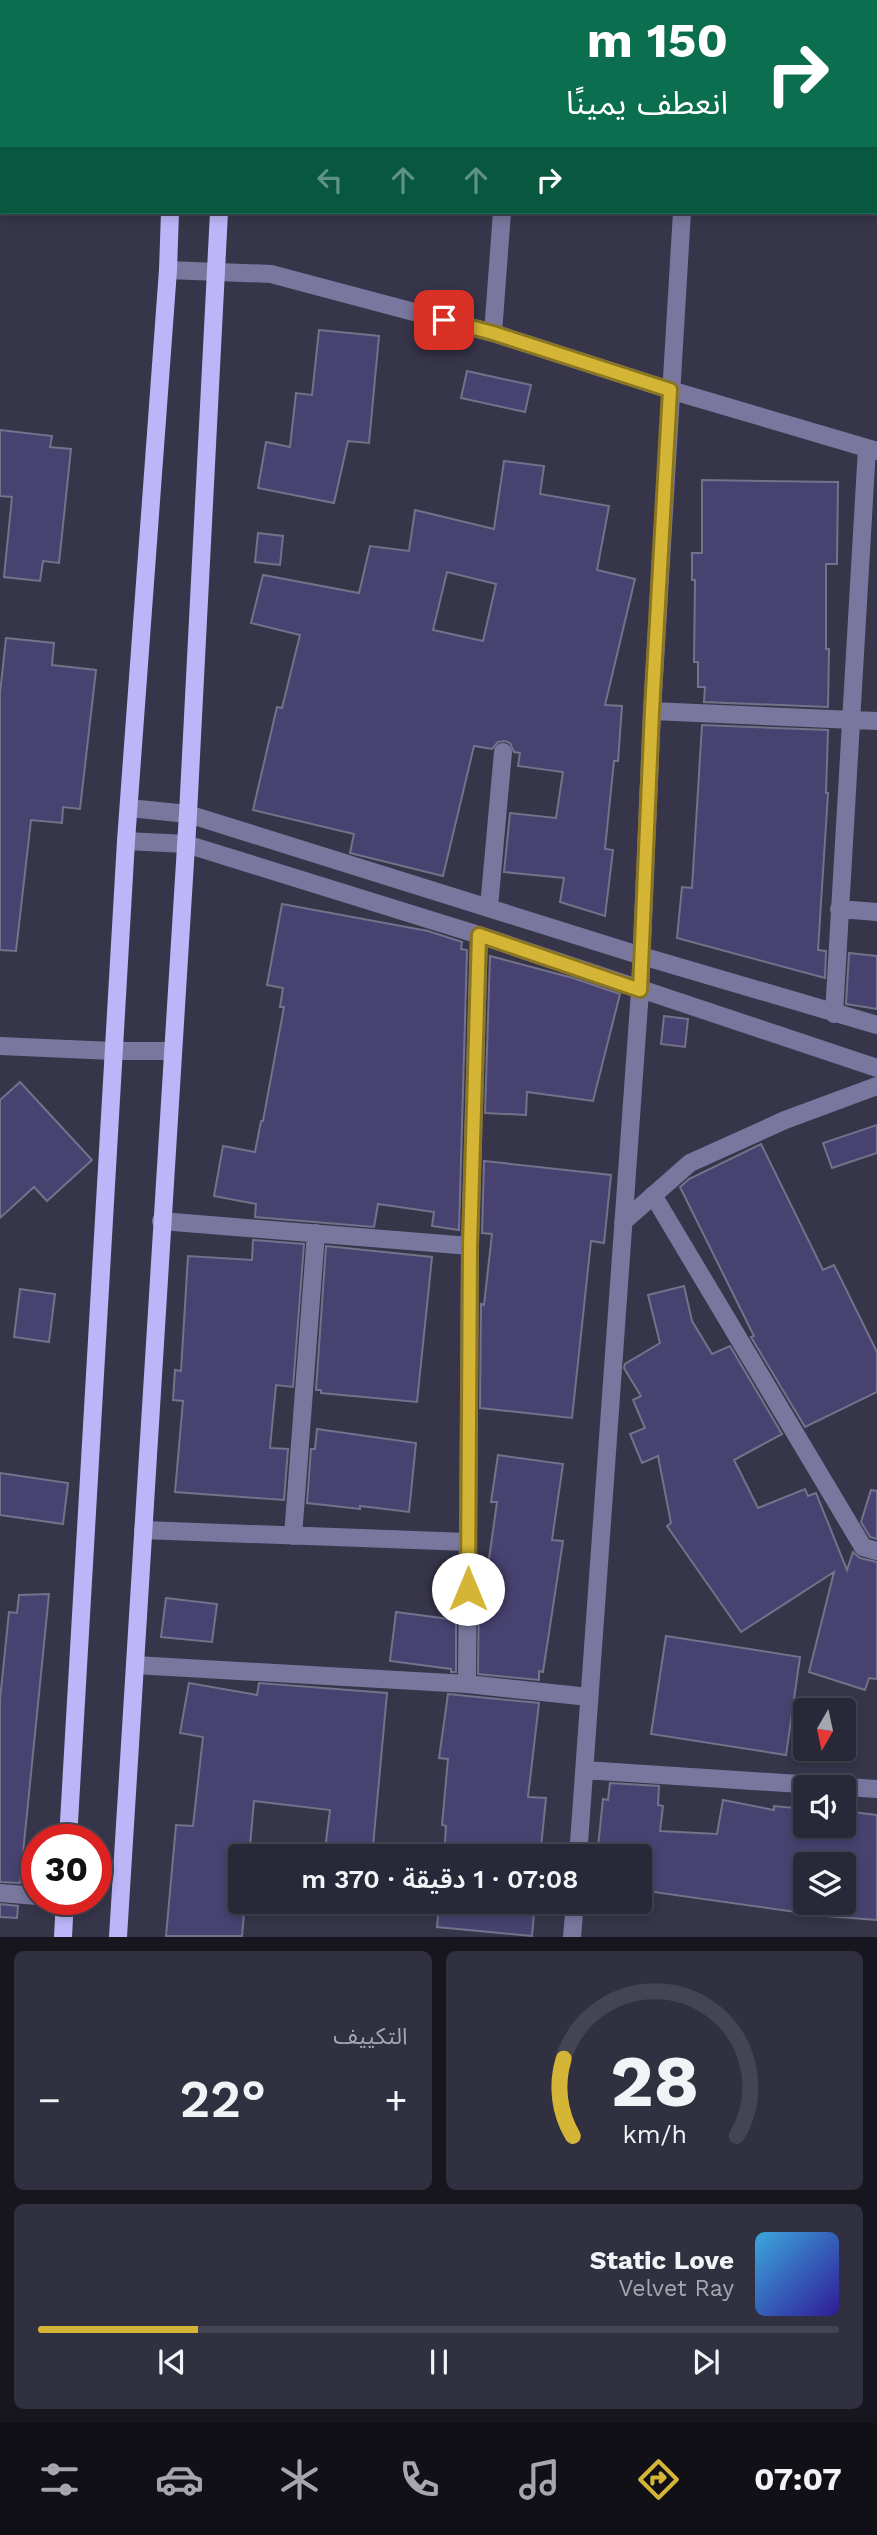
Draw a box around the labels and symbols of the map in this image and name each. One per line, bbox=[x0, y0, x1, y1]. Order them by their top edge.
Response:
pin bbox=[414, 290, 474, 350]
position arrow bbox=[431, 1552, 505, 1626]
north arrow bbox=[793, 1698, 856, 1760]
speed limit sign: 30 bbox=[21, 1824, 112, 1915]

